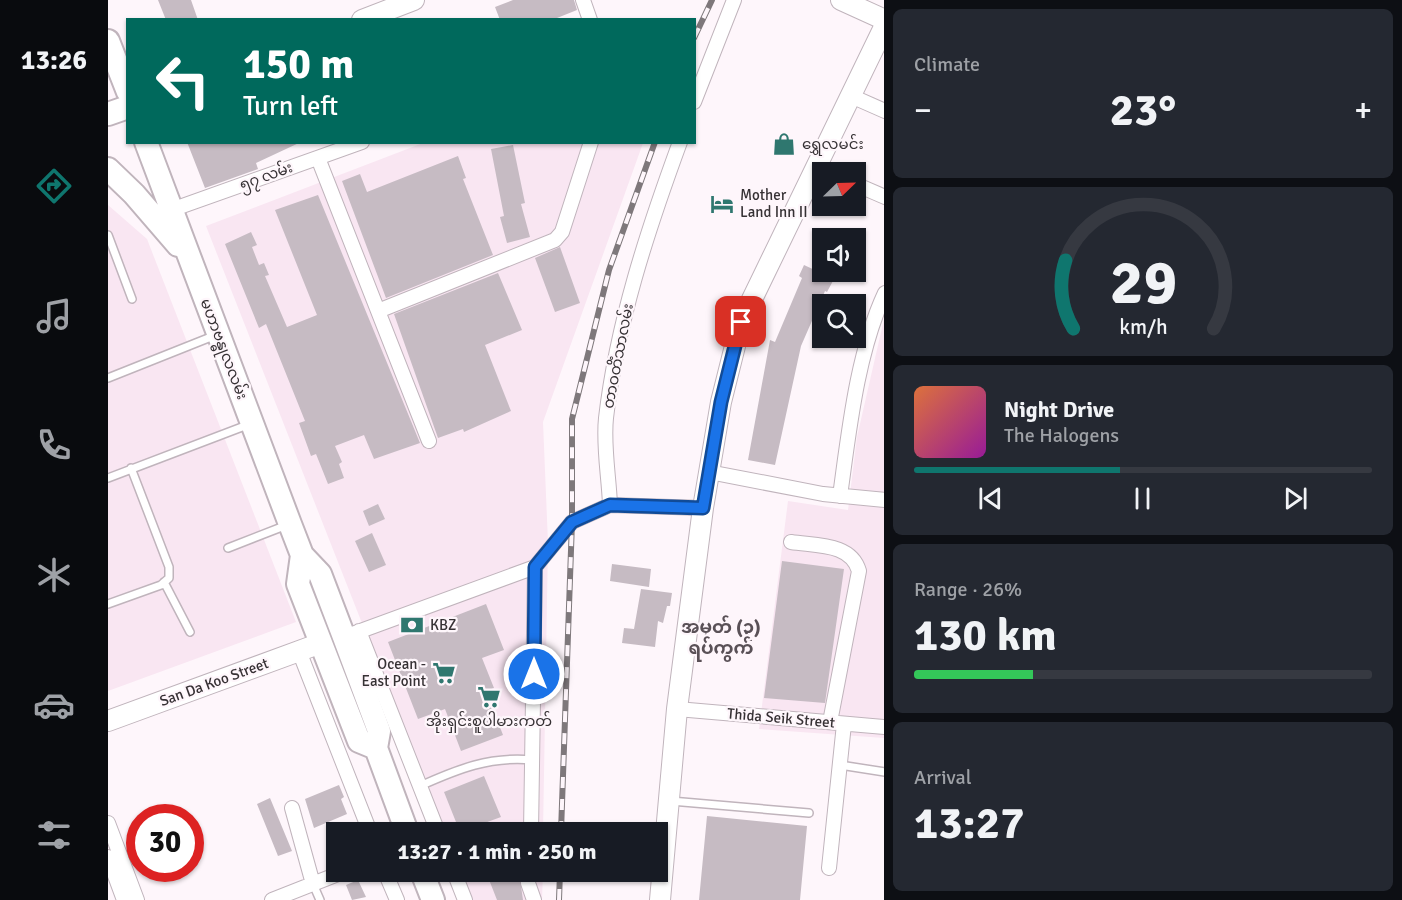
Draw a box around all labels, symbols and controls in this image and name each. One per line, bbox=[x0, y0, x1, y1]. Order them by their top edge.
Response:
text: 150 m bbox=[243, 39, 354, 90]
icon: left bbox=[144, 42, 222, 120]
text: 13:26 bbox=[21, 44, 87, 77]
text: Climate bbox=[914, 52, 980, 77]
text: 23° bbox=[1110, 83, 1176, 138]
text: Turn left bbox=[243, 90, 338, 123]
text: − bbox=[914, 90, 932, 131]
text: + bbox=[1354, 90, 1372, 131]
shop icon: ရွှေလမင်း bbox=[771, 131, 797, 157]
place label: ရွှေလမင်း bbox=[802, 134, 864, 156]
street label: ၅၇ လမ်း bbox=[237, 157, 296, 197]
north arrow bbox=[812, 162, 866, 216]
map controls bbox=[812, 162, 866, 348]
icon: directions bbox=[33, 165, 75, 207]
place label: Mother Land Inn II bbox=[740, 186, 808, 221]
hotel icon: Mother Land Inn II bbox=[709, 191, 735, 217]
button: sound bbox=[812, 228, 866, 282]
text: 29 bbox=[1109, 244, 1177, 321]
button: search bbox=[812, 294, 866, 348]
icon: music bbox=[33, 295, 75, 337]
street label: မဟာဗန္ဓုလလမ်း bbox=[193, 296, 252, 403]
pin bbox=[715, 296, 766, 347]
street label: တာဝတိံသာလမ်း bbox=[598, 302, 637, 410]
icon: arrive bbox=[724, 305, 757, 338]
text: km/h bbox=[1119, 314, 1167, 340]
text: Night Drive bbox=[1004, 396, 1114, 423]
text: The Halogens bbox=[1004, 423, 1119, 448]
icon: phone bbox=[33, 424, 75, 466]
icon: previous bbox=[974, 482, 1007, 515]
icon: pause bbox=[1126, 482, 1159, 515]
icon: next bbox=[1279, 482, 1312, 515]
icon: climate bbox=[33, 554, 75, 596]
text: Range · 26% bbox=[914, 577, 1022, 602]
text: 130 km bbox=[914, 608, 1057, 663]
bank icon: KBZ bbox=[399, 612, 425, 638]
district label: အမှတ် (၃) ရပ်ကွက် bbox=[681, 615, 761, 662]
place label: KBZ bbox=[430, 616, 456, 634]
position arrow bbox=[502, 642, 566, 706]
street label: San Da Koo Street bbox=[157, 654, 271, 710]
place label: Ocean - East Point bbox=[362, 655, 426, 690]
supermarket icon: Ocean - East Point bbox=[431, 660, 457, 686]
icon: car bbox=[33, 684, 75, 726]
supermarket icon: အိုးရှင်းစူပါမားကတ် bbox=[476, 684, 502, 710]
street label: Thida Seik Street bbox=[726, 704, 836, 732]
place label: အိုးရှင်းစူပါမားကတ် bbox=[426, 711, 552, 733]
text: Arrival bbox=[914, 765, 972, 790]
text: 13:27 bbox=[914, 796, 1024, 851]
speed limit sign: 30 bbox=[126, 804, 204, 882]
icon: filters bbox=[33, 814, 75, 856]
text: 13:27 · 1 min · 250 m bbox=[397, 838, 597, 865]

